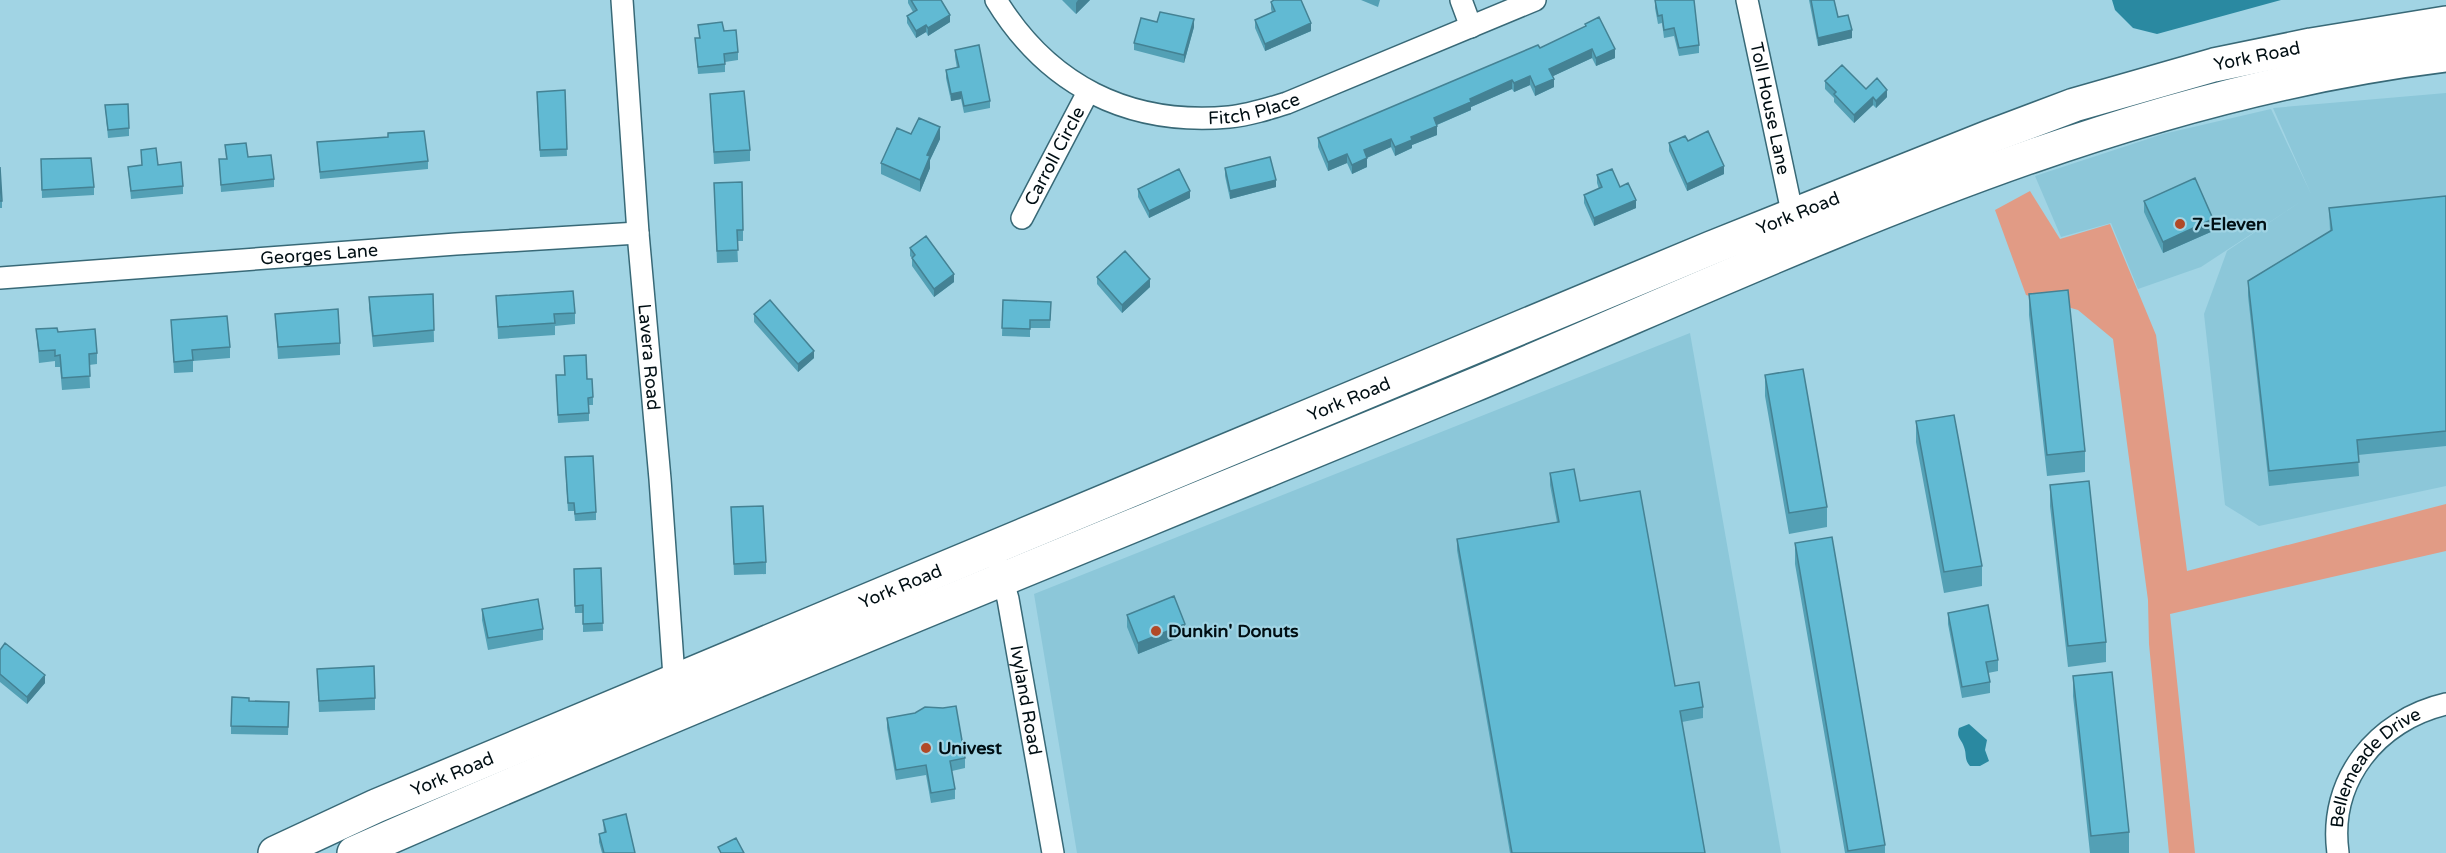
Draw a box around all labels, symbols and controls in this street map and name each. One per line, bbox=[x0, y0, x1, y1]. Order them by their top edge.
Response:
street label: York Road bbox=[2212, 36, 2302, 76]
street label: Toll House Lane bbox=[1745, 40, 1795, 177]
street label: Fitch Place bbox=[1208, 88, 1303, 129]
street label: Carroll Circle bbox=[1020, 103, 1089, 209]
street label: York Road bbox=[1753, 187, 1843, 240]
place label: 7-Eleven bbox=[2192, 213, 2267, 235]
marker: 7-Eleven bbox=[2173, 217, 2187, 231]
street label: Georges Lane bbox=[259, 239, 379, 270]
street label: Lavera Road bbox=[633, 303, 665, 411]
street label: York Road bbox=[1304, 372, 1394, 426]
street label: York Road bbox=[856, 559, 945, 614]
place label: Dunkin' Donuts bbox=[1168, 620, 1299, 642]
marker: Dunkin' Donuts bbox=[1149, 624, 1163, 638]
street label: Ivyland Road bbox=[1005, 644, 1046, 757]
street label: Bellemeade Drive bbox=[2326, 703, 2424, 829]
place label: Univest bbox=[938, 737, 1002, 759]
marker: Univest bbox=[919, 741, 933, 755]
street label: York Road bbox=[407, 747, 497, 801]

